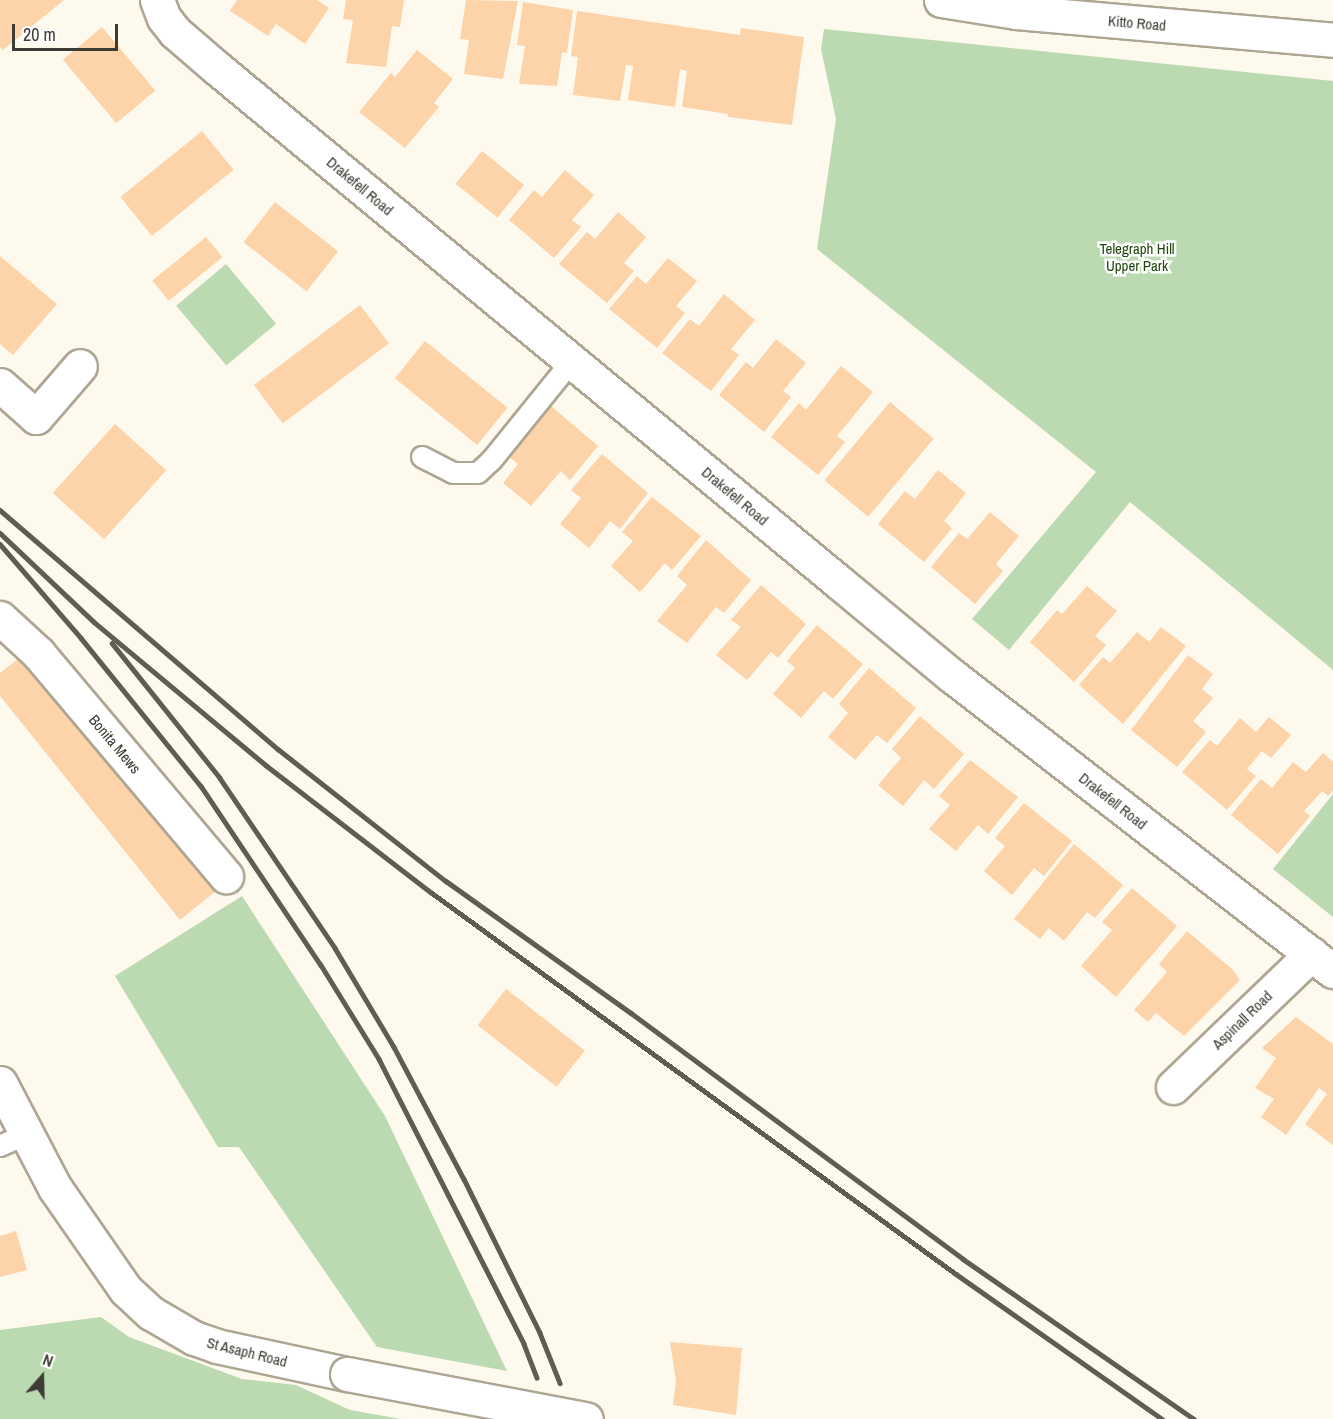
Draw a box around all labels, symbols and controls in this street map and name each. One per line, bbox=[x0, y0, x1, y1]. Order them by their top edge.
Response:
scale bar bbox=[15, 12, 122, 50]
street label: Kitto Road bbox=[1107, 12, 1167, 34]
text: 20 m bbox=[23, 22, 56, 47]
street label: Drakefell Road bbox=[323, 153, 397, 219]
park label: Telegraph Hill Upper Park bbox=[1099, 239, 1175, 274]
street label: Drakefell Road bbox=[698, 463, 772, 529]
street label: Bonita Mews bbox=[85, 711, 145, 777]
street label: Drakefell Road bbox=[1075, 769, 1151, 833]
street label: Aspinall Road bbox=[1208, 987, 1276, 1053]
street label: St Asaph Road bbox=[205, 1333, 289, 1371]
north arrow bbox=[12, 1347, 72, 1407]
text: N bbox=[40, 1348, 56, 1372]

